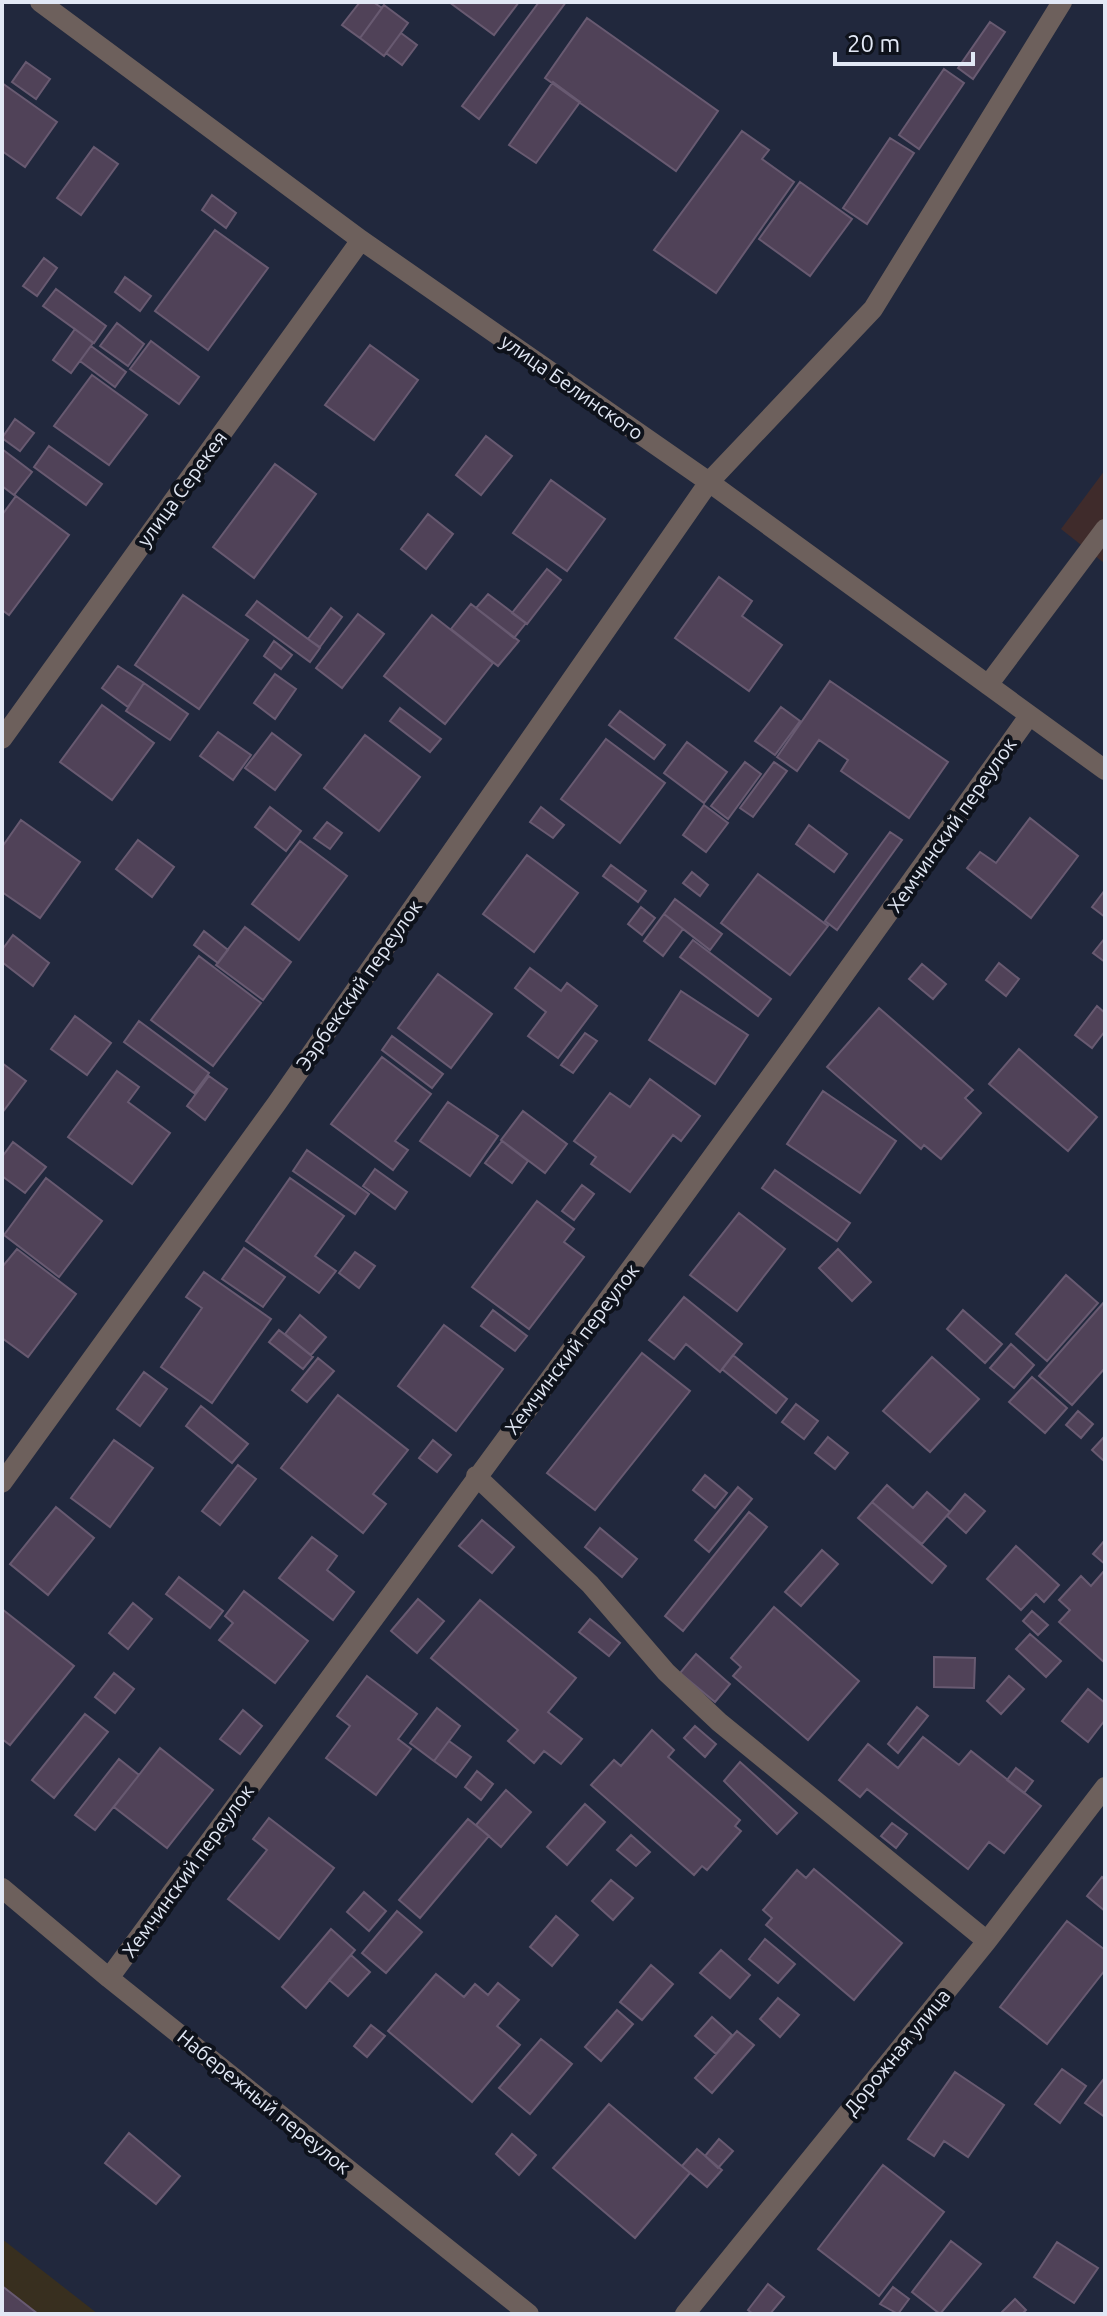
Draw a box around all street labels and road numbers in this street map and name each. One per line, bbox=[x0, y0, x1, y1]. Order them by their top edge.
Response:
street label: улица Белинского bbox=[497, 329, 648, 444]
street label: улица Серекея bbox=[132, 426, 231, 551]
street label: Хемчинский переулок bbox=[883, 733, 1021, 916]
street label: Ээрбекский переулок bbox=[291, 895, 426, 1074]
street label: Хемчинский переулок bbox=[500, 1259, 643, 1439]
street label: Хемчинский переулок bbox=[117, 1780, 258, 1962]
street label: Дорожная улица bbox=[839, 1984, 955, 2119]
street label: Набережный переулок bbox=[173, 2025, 355, 2178]

